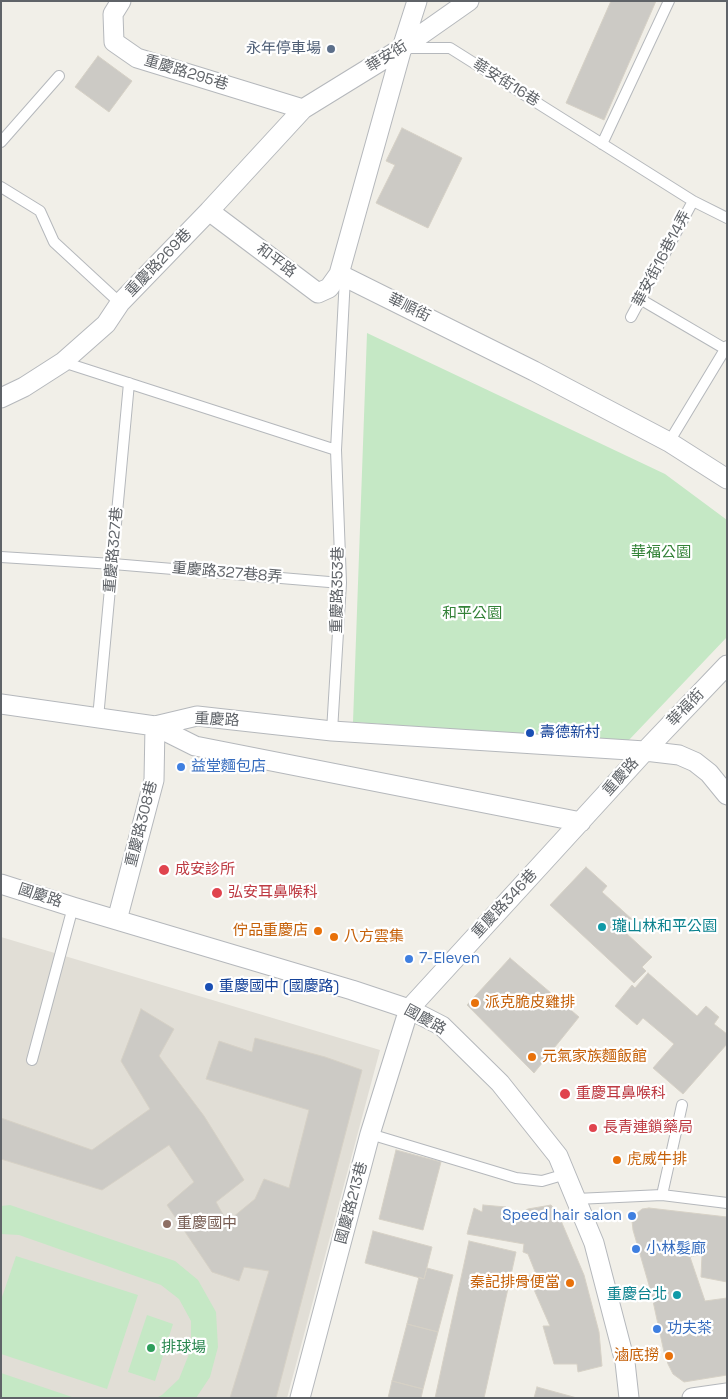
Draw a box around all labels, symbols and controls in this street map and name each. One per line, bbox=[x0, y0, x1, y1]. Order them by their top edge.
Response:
street label: 華安街 bbox=[363, 37, 411, 77]
place label: 永年停車場 bbox=[246, 40, 321, 58]
marker: 永年停車場 bbox=[325, 43, 337, 55]
street label: 重慶路295巷 bbox=[142, 52, 230, 94]
street label: 華安街16巷 bbox=[469, 55, 543, 111]
street label: 華安街16巷14弄 bbox=[629, 208, 695, 310]
street label: 重慶路269巷 bbox=[122, 225, 196, 301]
street label: 和平路 bbox=[253, 240, 299, 282]
street label: 華順街 bbox=[385, 290, 433, 326]
street label: 重慶路327巷 bbox=[101, 506, 127, 594]
park label: 華福公園 bbox=[631, 544, 691, 562]
street label: 重慶路353巷 bbox=[328, 546, 348, 634]
street label: 重慶路327巷8弄 bbox=[171, 559, 283, 587]
park label: 和平公園 bbox=[442, 605, 502, 623]
street label: 華福街 bbox=[664, 686, 708, 730]
street label: 重慶路 bbox=[194, 710, 240, 730]
place label: 壽德新村 bbox=[540, 724, 600, 742]
marker: 壽德新村 bbox=[524, 727, 536, 739]
street label: 重慶路 bbox=[599, 754, 643, 800]
place label: 益堂麵包店 bbox=[191, 758, 266, 776]
marker: 益堂麵包店 bbox=[175, 761, 187, 773]
street label: 重慶路308巷 bbox=[123, 779, 161, 869]
place label: 成安診所 bbox=[175, 861, 235, 879]
marker: 成安診所 bbox=[157, 863, 171, 877]
street label: 重慶路346巷 bbox=[469, 866, 541, 942]
street label: 國慶路 bbox=[16, 880, 64, 912]
place label: 弘安耳鼻喉科 bbox=[228, 884, 318, 902]
marker: 弘安耳鼻喉科 bbox=[210, 886, 224, 900]
place label: 瓏山林和平公園 bbox=[612, 918, 717, 936]
marker: 瓏山林和平公園 bbox=[596, 921, 608, 933]
place label: 佇品重慶店 bbox=[233, 922, 308, 940]
marker: 佇品重慶店 bbox=[312, 925, 324, 937]
place label: 八方雲集 bbox=[344, 928, 404, 946]
marker: 八方雲集 bbox=[328, 931, 340, 943]
place label: 7-Eleven bbox=[419, 950, 480, 968]
marker: 7-Eleven bbox=[403, 953, 415, 965]
place label: 重慶國中 (國慶路) bbox=[219, 978, 339, 996]
marker: 重慶國中 (國慶路) bbox=[203, 981, 215, 993]
place label: 派克脆皮雞排 bbox=[485, 994, 575, 1012]
marker: 派克脆皮雞排 bbox=[469, 997, 481, 1009]
street label: 國慶路 bbox=[401, 1001, 449, 1039]
place label: 元氣家族麵飯館 bbox=[542, 1048, 647, 1066]
marker: 元氣家族麵飯館 bbox=[526, 1051, 538, 1063]
place label: 重慶耳鼻喉科 bbox=[576, 1085, 666, 1103]
marker: 重慶耳鼻喉科 bbox=[558, 1087, 572, 1101]
place label: 長青連鎖藥局 bbox=[603, 1119, 693, 1137]
marker: 長青連鎖藥局 bbox=[587, 1122, 599, 1134]
place label: 虎威牛排 bbox=[627, 1151, 687, 1169]
marker: 虎威牛排 bbox=[611, 1154, 623, 1166]
street label: 國慶路213巷 bbox=[332, 1160, 372, 1246]
place label: Speed hair salon bbox=[502, 1207, 622, 1225]
marker: Speed hair salon bbox=[626, 1210, 638, 1222]
place label: 重慶國中 bbox=[177, 1215, 237, 1233]
marker: 重慶國中 bbox=[161, 1218, 173, 1230]
place label: 小林髮廊 bbox=[646, 1240, 706, 1258]
marker: 小林髮廊 bbox=[630, 1243, 642, 1255]
place label: 秦記排骨便當 bbox=[470, 1274, 560, 1292]
marker: 秦記排骨便當 bbox=[564, 1277, 576, 1289]
place label: 重慶台北 bbox=[607, 1286, 667, 1304]
marker: 重慶台北 bbox=[671, 1289, 683, 1301]
place label: 功夫茶 bbox=[667, 1320, 712, 1338]
marker: 功夫茶 bbox=[651, 1323, 663, 1335]
place label: 排球場 bbox=[161, 1339, 206, 1357]
marker: 排球場 bbox=[145, 1342, 157, 1354]
place label: 滷底撈 bbox=[614, 1347, 659, 1365]
marker: 滷底撈 bbox=[663, 1350, 675, 1362]

